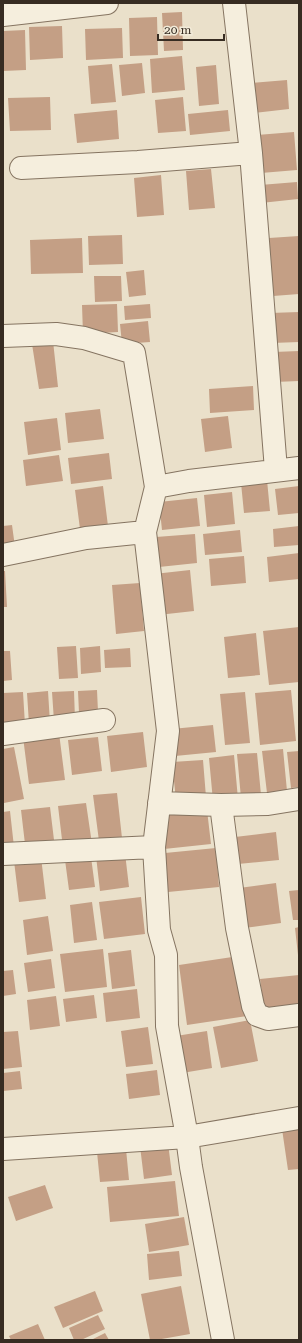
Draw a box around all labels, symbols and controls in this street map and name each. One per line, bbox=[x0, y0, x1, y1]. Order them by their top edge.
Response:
scale bar bbox=[158, 16, 224, 42]
text: 20 m bbox=[164, 23, 191, 37]

